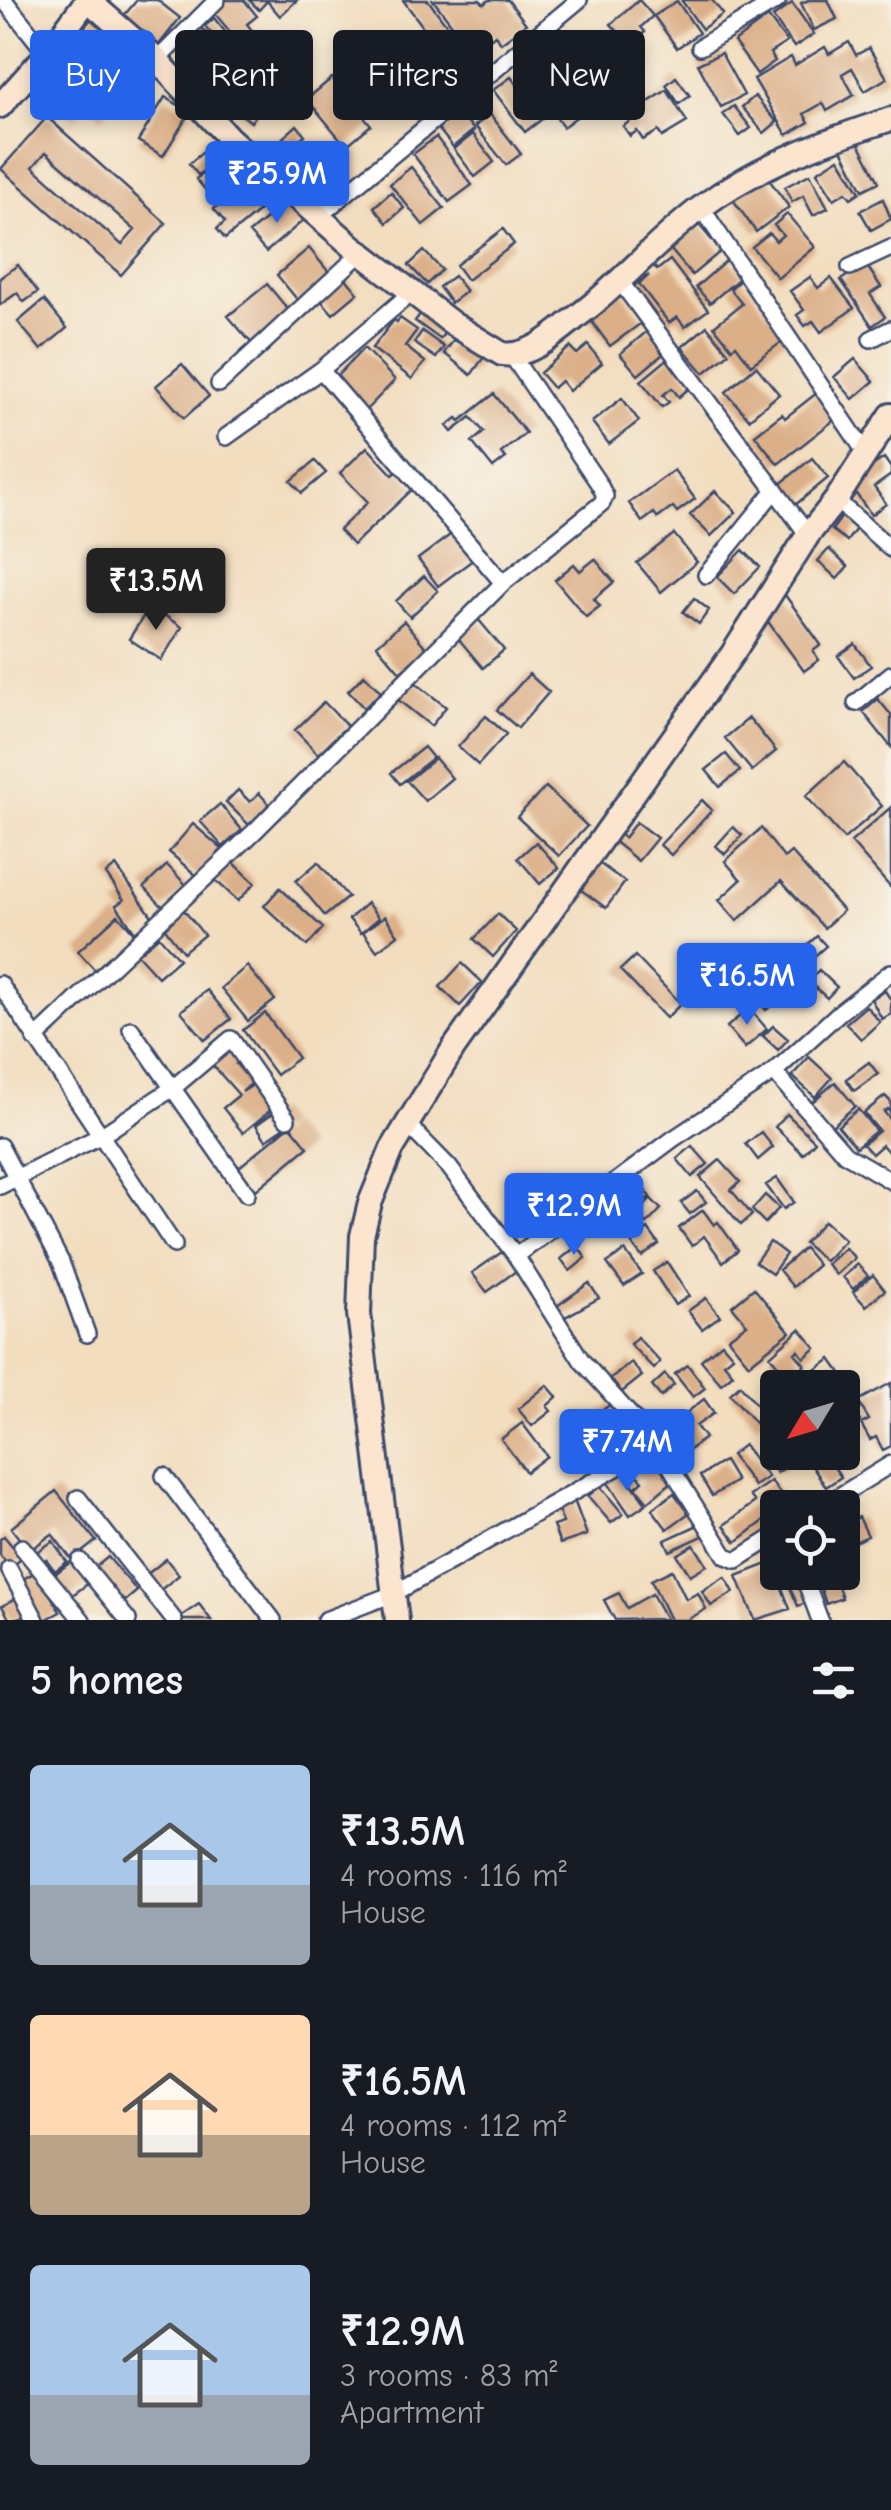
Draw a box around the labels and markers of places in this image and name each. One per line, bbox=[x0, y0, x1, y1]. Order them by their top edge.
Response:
pin: ₹25.9M bbox=[196, 141, 358, 226]
pin: ₹13.5M bbox=[75, 548, 237, 633]
pin: ₹16.5M bbox=[666, 943, 828, 1028]
pin: ₹12.9M bbox=[493, 1173, 655, 1258]
pin: ₹7.74M bbox=[546, 1409, 708, 1494]

